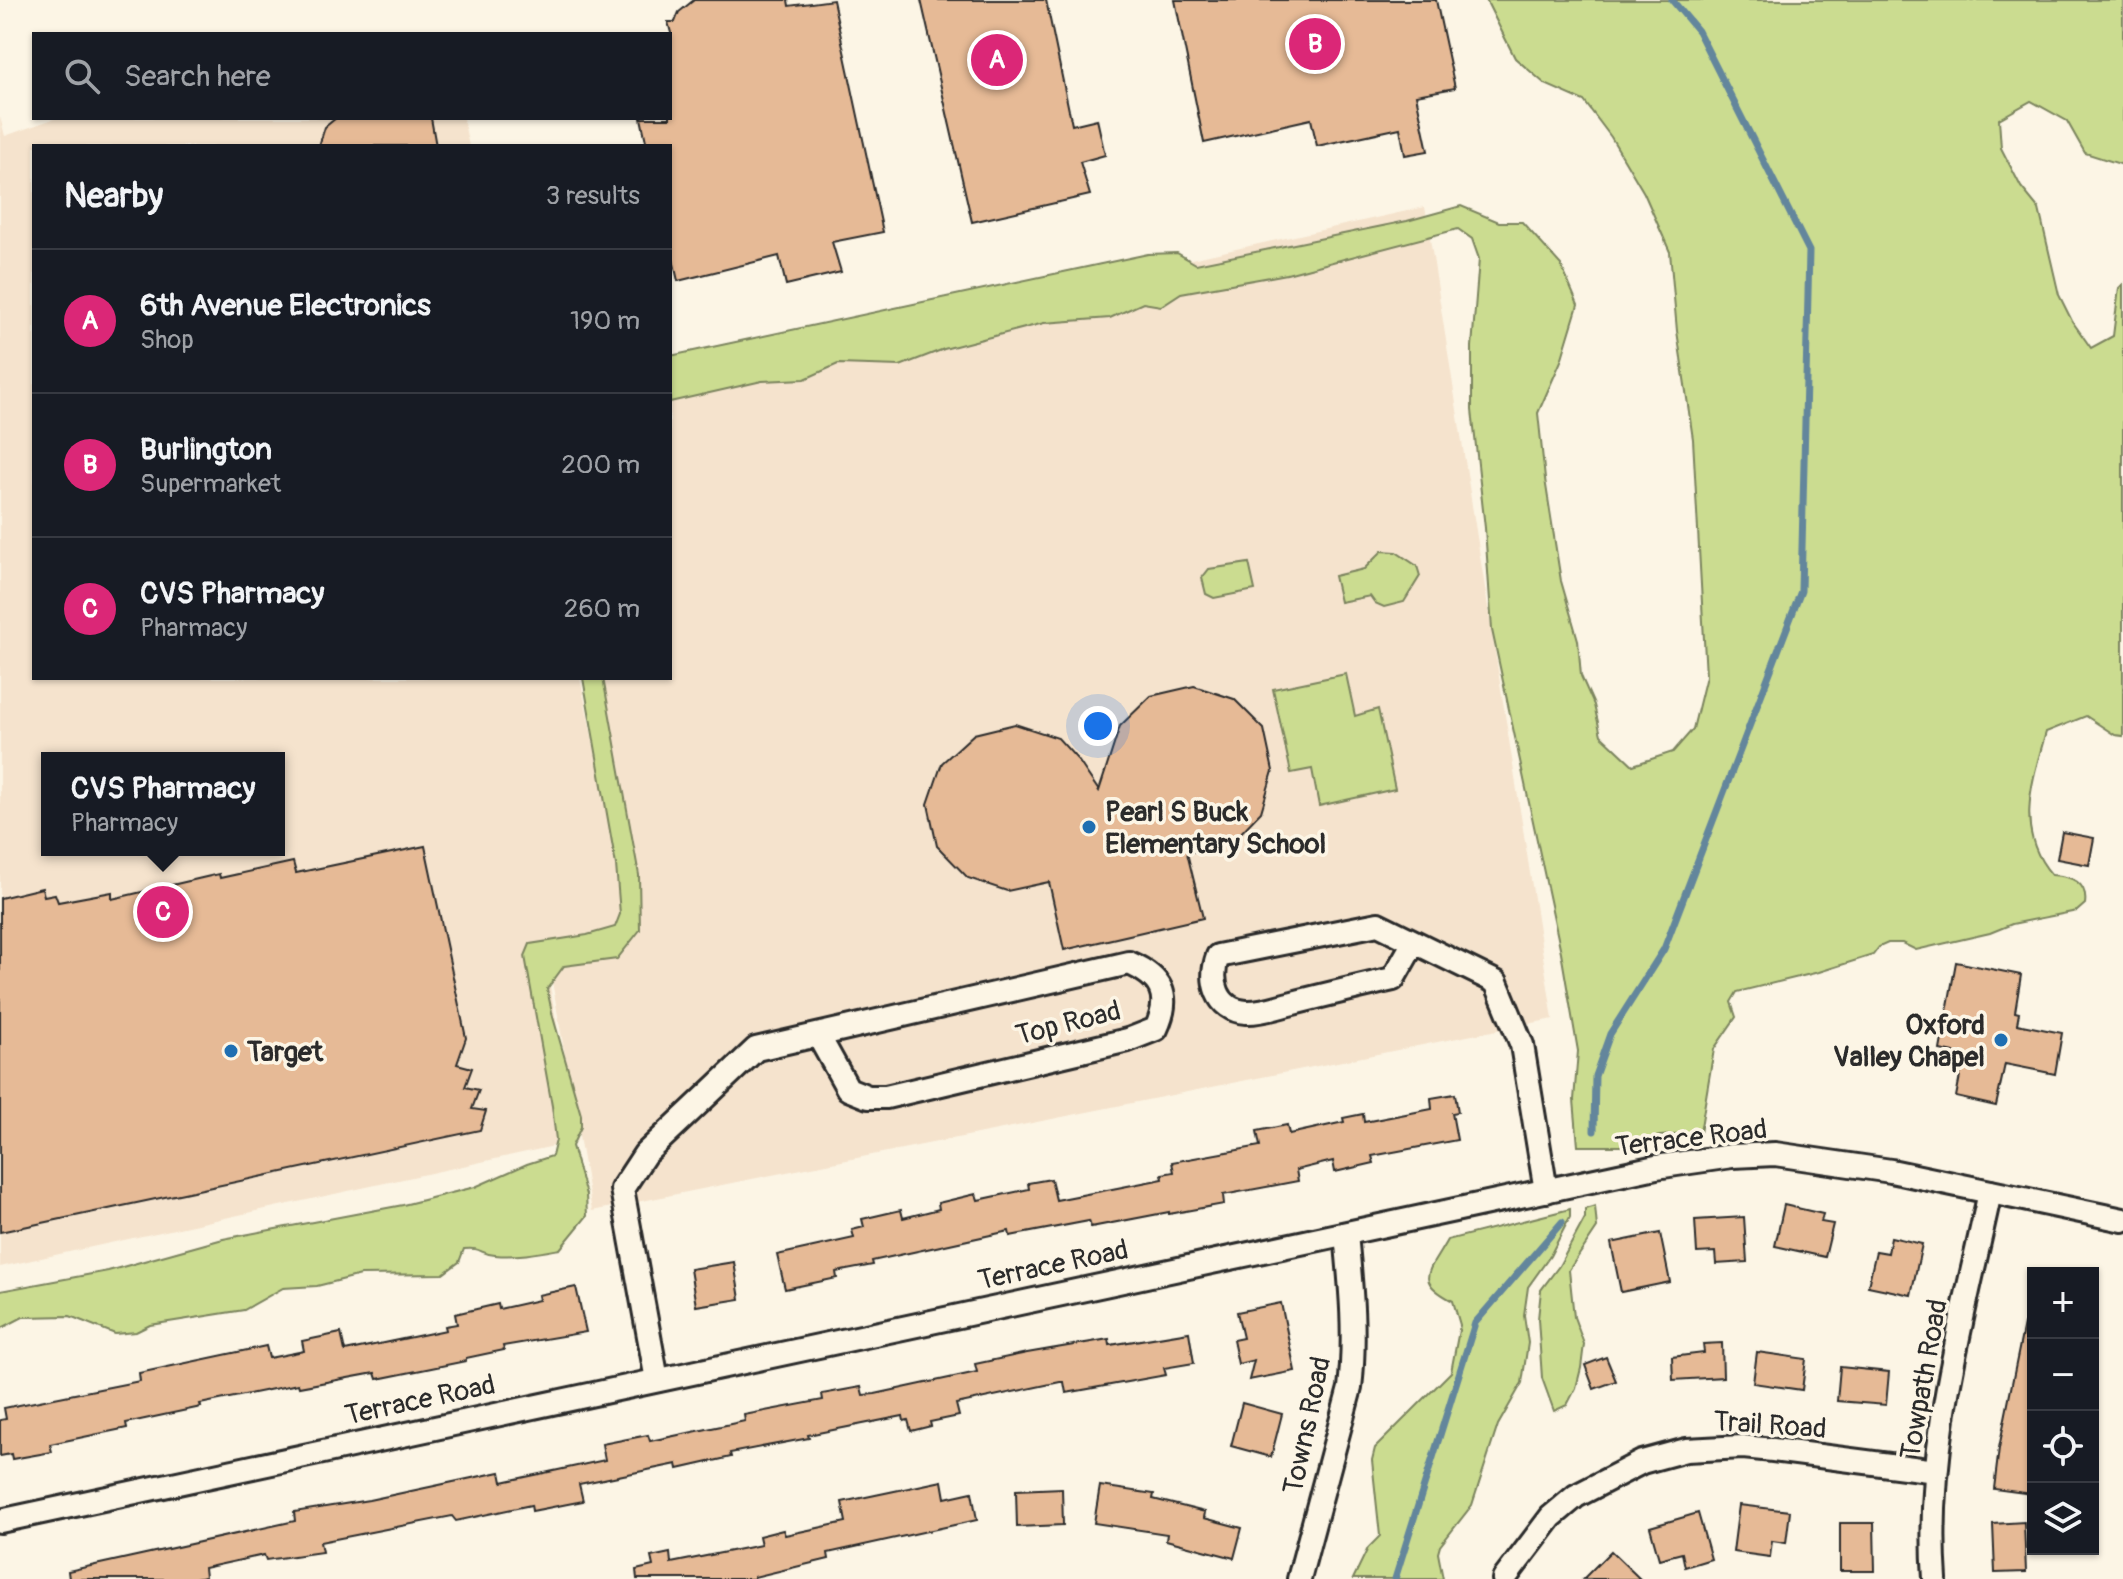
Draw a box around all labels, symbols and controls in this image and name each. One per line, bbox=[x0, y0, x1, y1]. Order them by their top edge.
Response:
pin: B bbox=[1289, 14, 1341, 74]
pin: A bbox=[971, 30, 1023, 90]
search box bbox=[32, 32, 672, 120]
icon: search bbox=[60, 54, 104, 98]
text: Search here bbox=[124, 58, 271, 95]
text: Nearby bbox=[64, 175, 163, 218]
text: 3 results bbox=[546, 180, 640, 212]
text: 6th Avenue Electronics bbox=[140, 287, 431, 324]
text: A bbox=[82, 305, 98, 337]
text: 190 m bbox=[570, 305, 640, 337]
text: Shop bbox=[140, 324, 194, 356]
text: Burlington bbox=[140, 431, 272, 468]
text: B bbox=[83, 449, 97, 481]
text: 200 m bbox=[561, 449, 640, 481]
text: Supermarket bbox=[140, 468, 281, 500]
text: CVS Pharmacy bbox=[140, 575, 324, 612]
text: C bbox=[82, 593, 98, 625]
text: 260 m bbox=[564, 593, 640, 625]
text: Pharmacy bbox=[140, 612, 247, 644]
your location bbox=[1078, 706, 1118, 746]
popup bbox=[41, 752, 285, 856]
text: CVS Pharmacy bbox=[71, 770, 255, 807]
place label: Pearl S Buck Elementary School bbox=[1105, 795, 1326, 862]
text: Pharmacy bbox=[71, 807, 178, 839]
marker: Pearl S Buck Elementary School bbox=[1080, 818, 1098, 836]
pin: C bbox=[137, 882, 189, 942]
street label: Top Road bbox=[1012, 994, 1124, 1053]
place label: Oxford Valley Chapel bbox=[1833, 1008, 1985, 1075]
marker: Oxford Valley Chapel bbox=[1992, 1031, 2010, 1049]
place label: Target bbox=[246, 1035, 324, 1070]
marker: Target bbox=[222, 1042, 240, 1060]
street label: Terrace Road bbox=[1613, 1112, 1769, 1165]
street label: Terrace Road bbox=[975, 1232, 1132, 1298]
map controls bbox=[2027, 1267, 2099, 1555]
button: + bbox=[2027, 1267, 2099, 1339]
street label: Towpath Road bbox=[1893, 1297, 1956, 1462]
button: − bbox=[2027, 1339, 2099, 1411]
street label: Towns Road bbox=[1276, 1353, 1339, 1497]
street label: Terrace Road bbox=[342, 1367, 499, 1433]
street label: Trail Road bbox=[1712, 1404, 1828, 1447]
button: locate bbox=[2027, 1411, 2099, 1483]
button: layers bbox=[2027, 1483, 2099, 1555]

